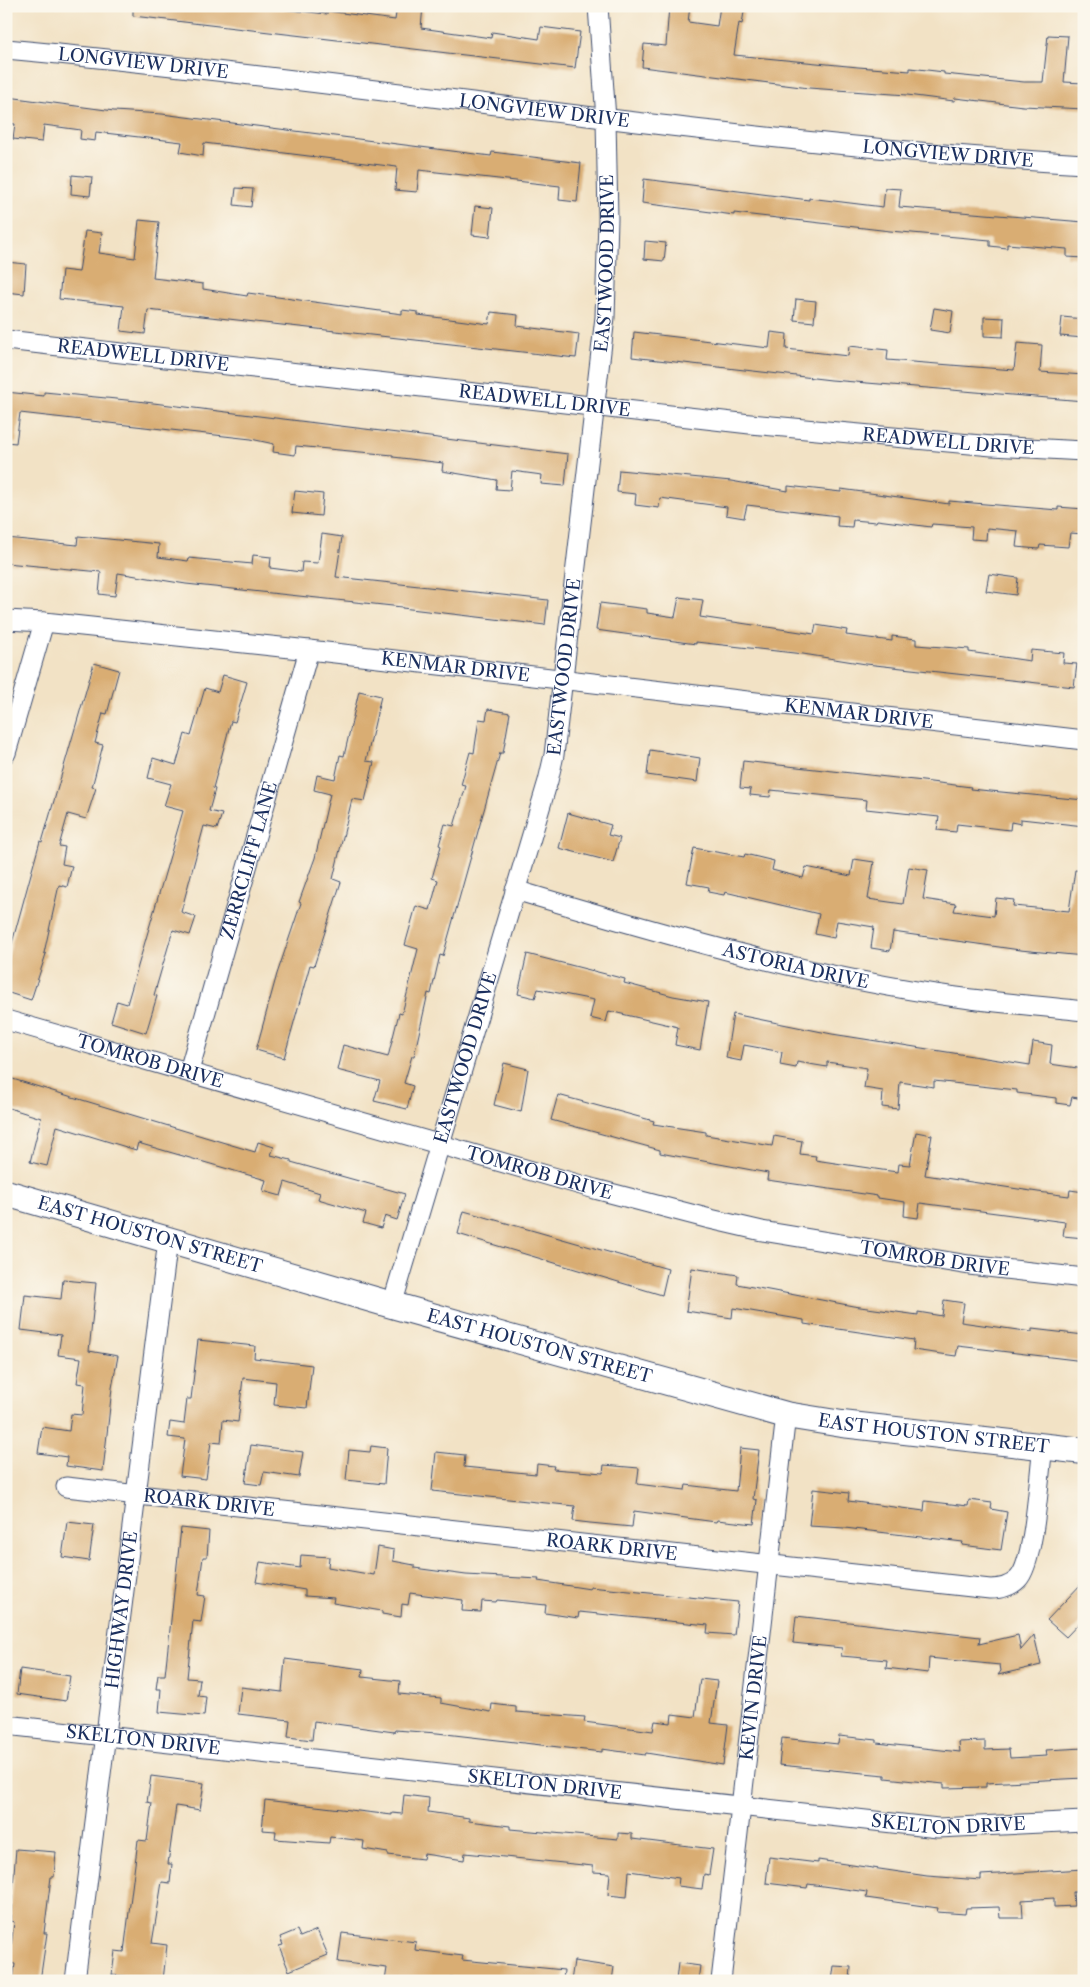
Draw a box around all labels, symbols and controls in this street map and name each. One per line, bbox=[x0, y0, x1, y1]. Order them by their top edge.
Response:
street label: LONGVIEW DRIVE bbox=[57, 43, 230, 83]
street label: LONGVIEW DRIVE bbox=[458, 90, 631, 132]
street label: LONGVIEW DRIVE bbox=[862, 136, 1034, 172]
street label: EASTWOOD DRIVE bbox=[590, 174, 619, 353]
street label: READWELL DRIVE bbox=[56, 335, 230, 376]
street label: READWELL DRIVE bbox=[457, 380, 632, 421]
street label: READWELL DRIVE bbox=[861, 423, 1035, 459]
street label: EASTWOOD DRIVE bbox=[543, 577, 585, 757]
street label: KENMAR DRIVE bbox=[380, 647, 531, 687]
street label: KENMAR DRIVE bbox=[783, 694, 934, 733]
street label: ZERRCLIFF LANE bbox=[216, 779, 282, 942]
street label: ASTORIA DRIVE bbox=[719, 938, 871, 993]
street label: EASTWOOD DRIVE bbox=[430, 969, 502, 1146]
street label: TOMROB DRIVE bbox=[74, 1030, 226, 1093]
street label: TOMROB DRIVE bbox=[464, 1142, 615, 1204]
street label: EAST HOUSTON STREET bbox=[35, 1192, 265, 1278]
street label: TOMROB DRIVE bbox=[858, 1236, 1011, 1281]
street label: EAST HOUSTON STREET bbox=[424, 1304, 655, 1388]
street label: EAST HOUSTON STREET bbox=[816, 1409, 1051, 1458]
street label: ROARK DRIVE bbox=[142, 1485, 276, 1521]
street label: ROARK DRIVE bbox=[545, 1529, 679, 1565]
street label: HIGHWAY DRIVE bbox=[101, 1530, 142, 1690]
street label: KEVIN DRIVE bbox=[735, 1634, 772, 1762]
street label: SKELTON DRIVE bbox=[65, 1721, 221, 1760]
street label: SKELTON DRIVE bbox=[466, 1765, 623, 1804]
street label: SKELTON DRIVE bbox=[870, 1810, 1026, 1839]

